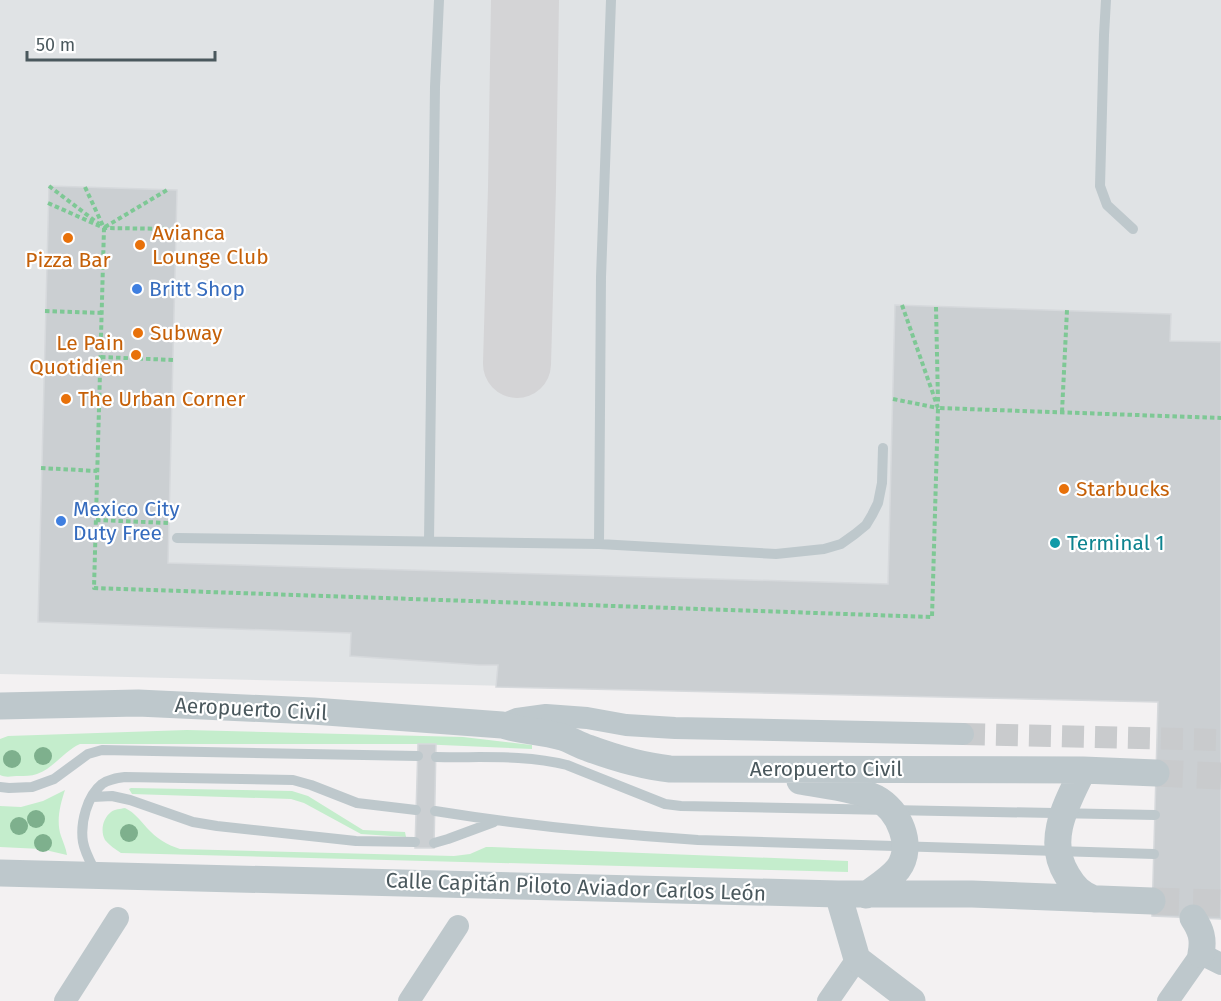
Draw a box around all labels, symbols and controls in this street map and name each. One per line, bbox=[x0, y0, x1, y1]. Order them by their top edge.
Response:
scale bar bbox=[27, 24, 214, 62]
text: 50 m bbox=[36, 34, 75, 56]
place label: Avianca Lounge Club bbox=[152, 220, 269, 270]
marker: Pizza Bar bbox=[61, 231, 75, 245]
marker: Avianca Lounge Club bbox=[133, 238, 147, 252]
place label: Pizza Bar bbox=[25, 247, 111, 273]
place label: Britt Shop bbox=[149, 276, 245, 302]
marker: Britt Shop bbox=[130, 282, 144, 296]
place label: Subway bbox=[150, 320, 223, 346]
marker: Subway bbox=[131, 326, 145, 340]
place label: Le Pain Quotidien bbox=[29, 330, 124, 380]
marker: Le Pain Quotidien bbox=[129, 348, 143, 362]
place label: The Urban Corner bbox=[78, 386, 245, 412]
marker: The Urban Corner bbox=[59, 392, 73, 406]
place label: Starbucks bbox=[1076, 476, 1170, 502]
marker: Starbucks bbox=[1057, 482, 1071, 496]
place label: Mexico City Duty Free bbox=[73, 496, 180, 546]
marker: Mexico City Duty Free bbox=[54, 514, 68, 528]
place label: Terminal 1 bbox=[1067, 530, 1165, 556]
marker: Terminal 1 bbox=[1048, 536, 1062, 550]
street label: Aeropuerto Civil bbox=[174, 692, 328, 726]
street label: Aeropuerto Civil bbox=[750, 756, 902, 782]
street label: Calle Capitán Piloto Aviador Carlos León bbox=[385, 867, 767, 907]

